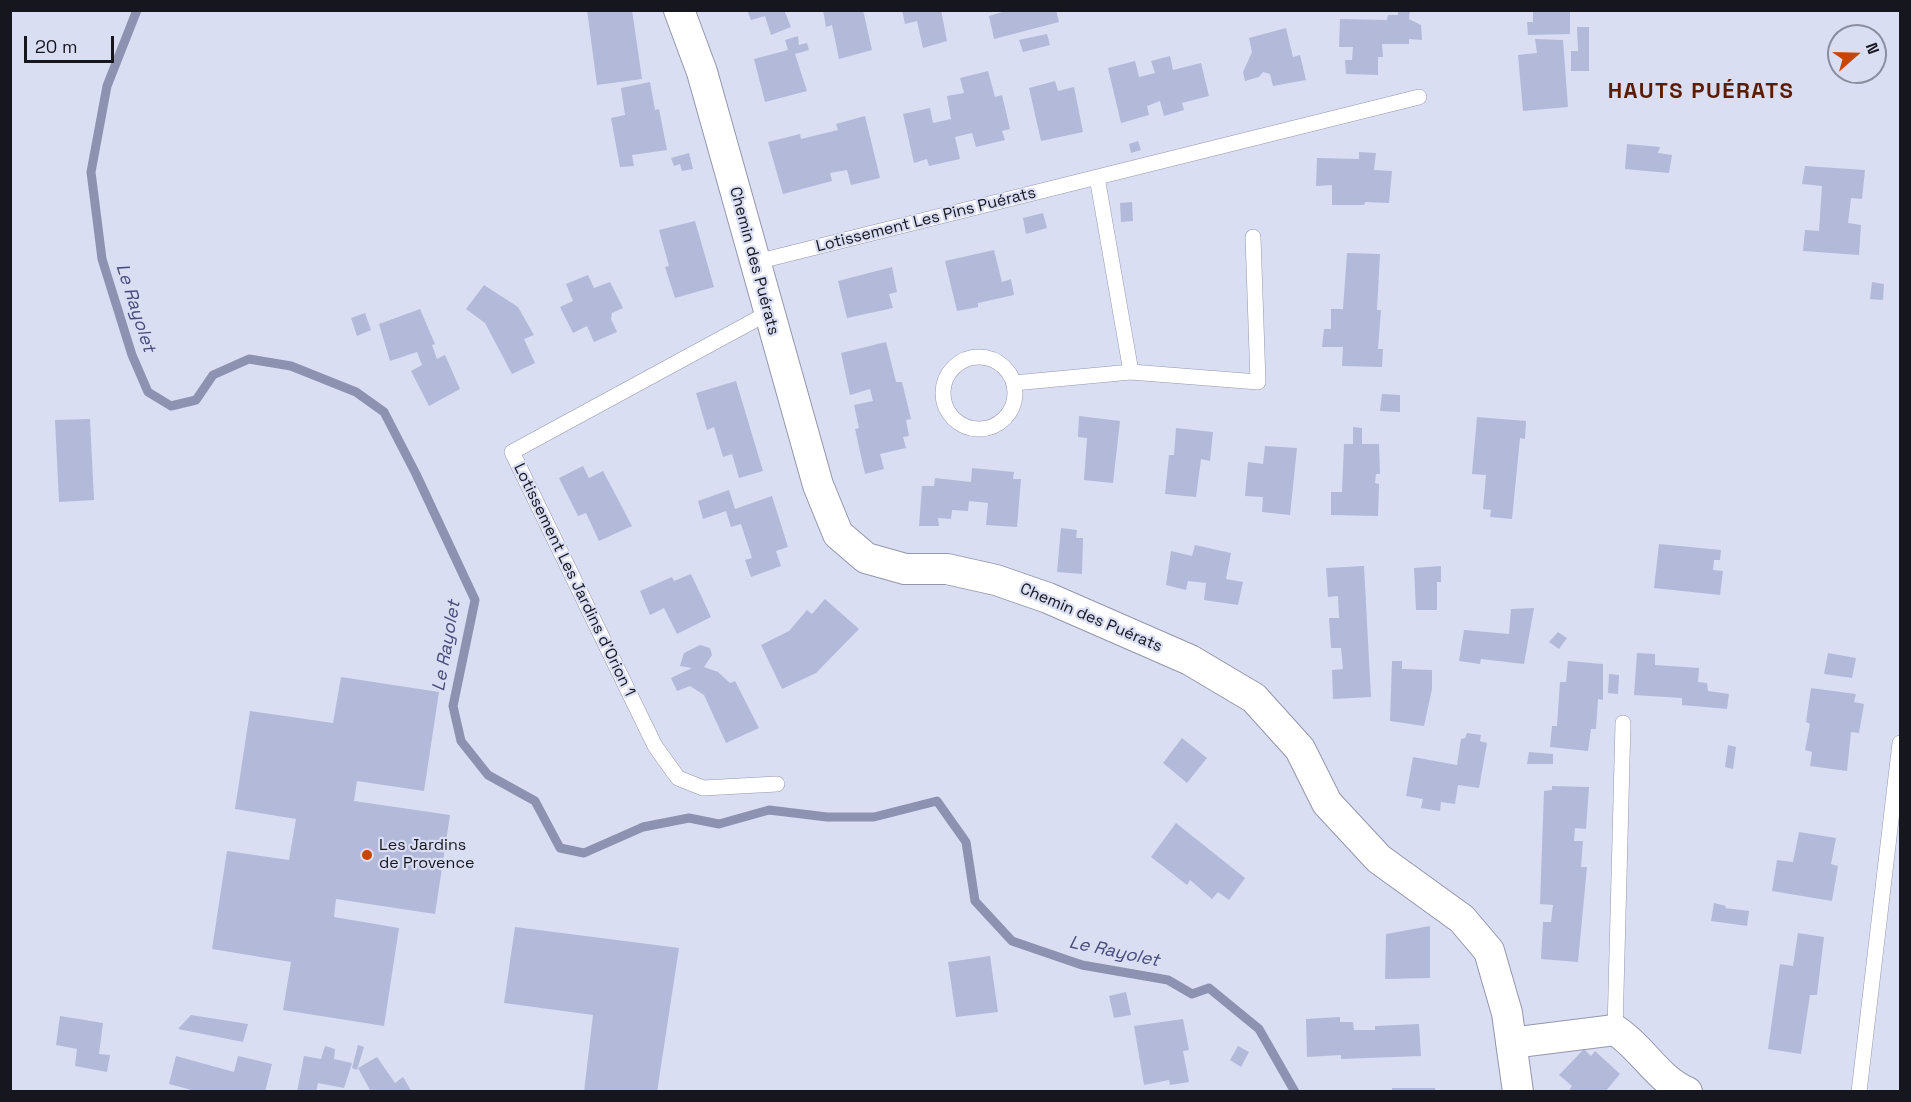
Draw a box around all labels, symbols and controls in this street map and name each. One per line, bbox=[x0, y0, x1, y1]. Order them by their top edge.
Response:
scale bar bbox=[27, 24, 117, 62]
north arrow bbox=[1827, 24, 1887, 84]
text: 20 m bbox=[35, 35, 78, 58]
text: N bbox=[1861, 40, 1884, 57]
district label: HAUTS PUÉRATS bbox=[1608, 79, 1794, 105]
street label: Lotissement Les Pins Puérats bbox=[814, 183, 1038, 257]
street label: Chemin des Puérats bbox=[725, 185, 783, 337]
water label: Le Rayolet bbox=[111, 261, 159, 355]
street label: Lotissement Les Jardins d'Orion 1 bbox=[509, 460, 639, 700]
street label: Chemin des Puérats bbox=[1017, 579, 1165, 657]
water label: Le Rayolet bbox=[428, 599, 466, 693]
place label: Les Jardins de Provence bbox=[379, 836, 474, 874]
marker: Les Jardins de Provence bbox=[360, 848, 374, 862]
water label: Le Rayolet bbox=[1067, 932, 1161, 972]

